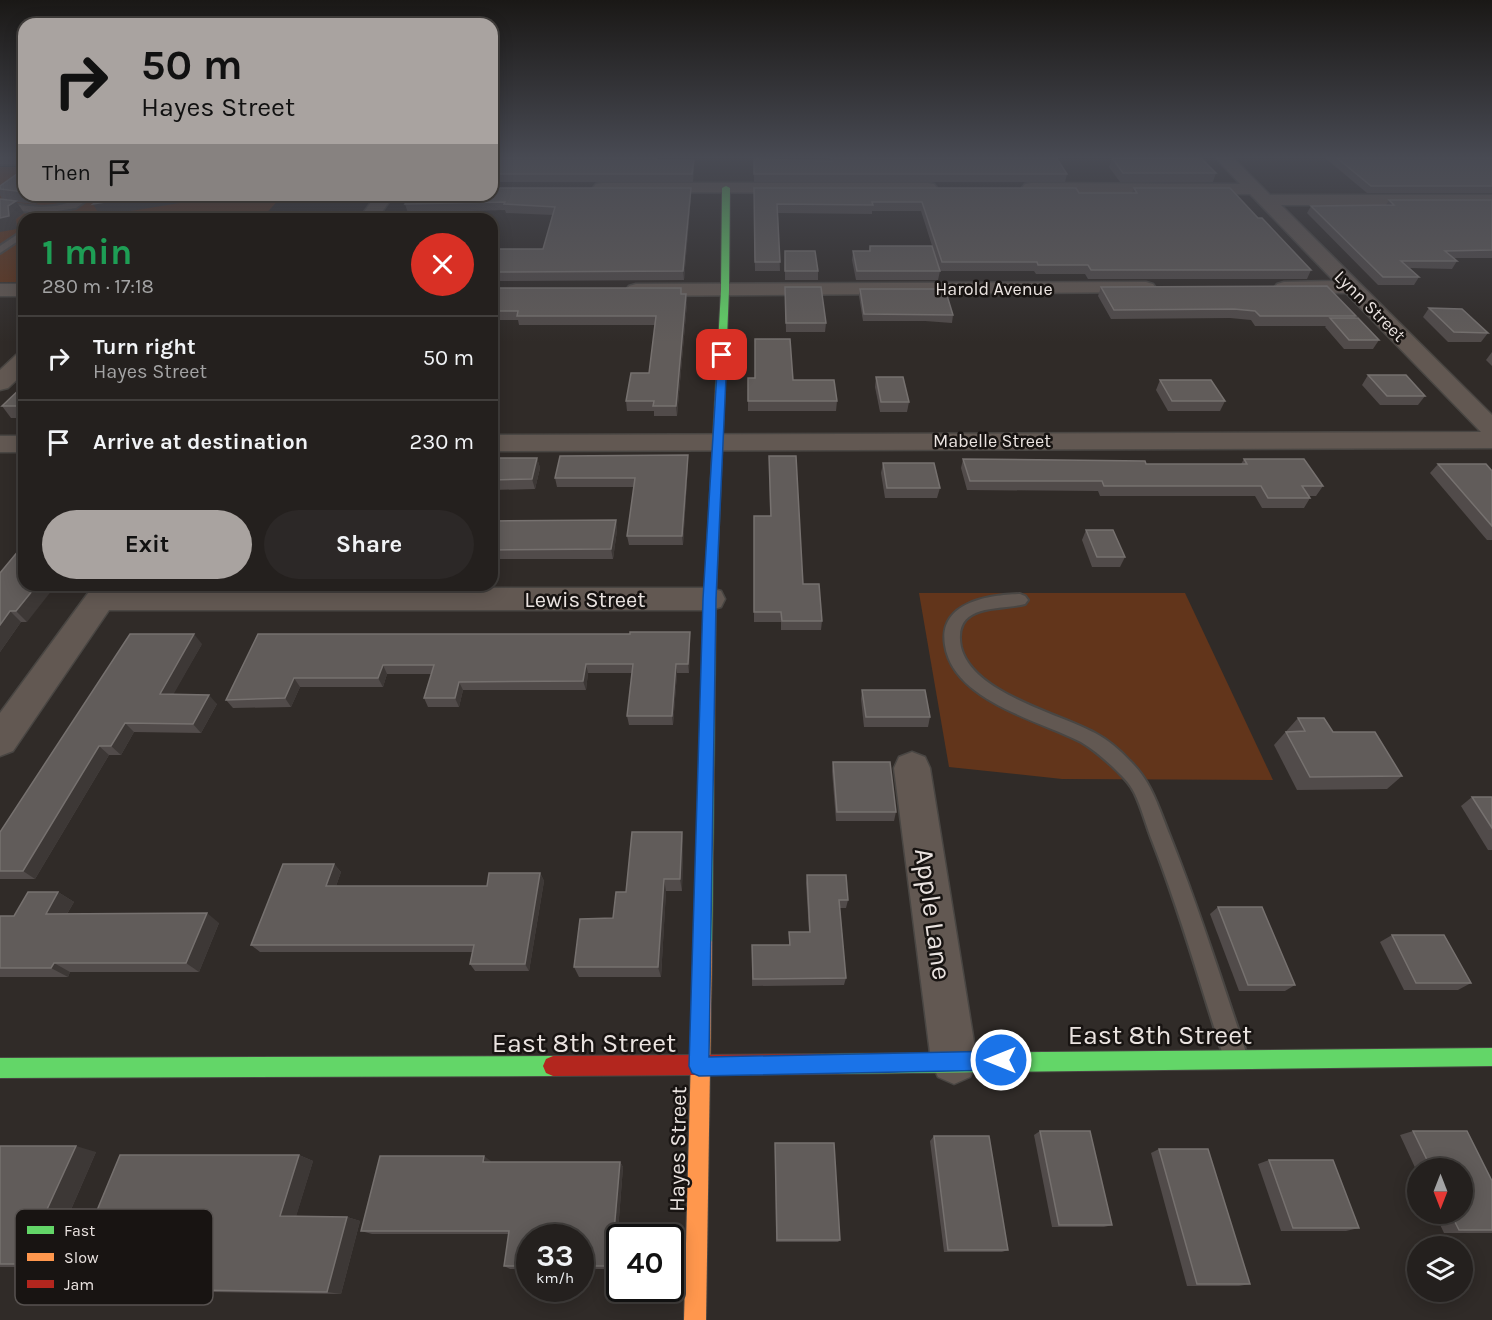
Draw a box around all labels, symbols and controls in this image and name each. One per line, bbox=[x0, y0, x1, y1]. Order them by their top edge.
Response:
text: 50 m bbox=[141, 40, 243, 90]
icon: right bbox=[42, 42, 120, 120]
text: Hayes Street bbox=[141, 91, 295, 123]
icon: arrive bbox=[103, 156, 136, 189]
text: Then bbox=[42, 160, 91, 186]
text: 1 min bbox=[42, 231, 132, 273]
button: close bbox=[411, 233, 474, 296]
street label: Lynn Street bbox=[1330, 266, 1410, 346]
text: 280 m · 17:18 bbox=[42, 275, 154, 298]
street label: Harold Avenue bbox=[935, 278, 1053, 300]
pin bbox=[696, 329, 747, 380]
text: Turn right bbox=[93, 334, 196, 360]
icon: arrive bbox=[705, 338, 738, 371]
icon: right bbox=[42, 342, 75, 375]
text: 50 m bbox=[423, 345, 474, 371]
text: Hayes Street bbox=[93, 360, 207, 383]
icon: arrive bbox=[42, 426, 75, 459]
text: Arrive at destination bbox=[93, 429, 308, 455]
text: 230 m bbox=[409, 429, 474, 455]
street label: Mabelle Street bbox=[933, 430, 1051, 452]
button: Exit bbox=[42, 510, 252, 579]
button: Share bbox=[264, 510, 474, 579]
street label: Lewis Street bbox=[524, 587, 646, 613]
street label: Apple Lane bbox=[908, 846, 958, 982]
street label: East 8th Street bbox=[1068, 1019, 1252, 1051]
street label: East 8th Street bbox=[492, 1027, 676, 1059]
position arrow bbox=[969, 1028, 1033, 1092]
street label: Hayes Street bbox=[664, 1086, 692, 1212]
north arrow bbox=[1407, 1158, 1473, 1224]
map controls bbox=[1407, 1158, 1473, 1302]
legend bbox=[15, 1209, 213, 1305]
text: Fast bbox=[64, 1221, 95, 1240]
speed limit sign: 40 bbox=[606, 1224, 684, 1302]
button: layers bbox=[1407, 1236, 1473, 1302]
text: 33 bbox=[536, 1238, 574, 1274]
text: Slow bbox=[64, 1248, 99, 1267]
text: km/h bbox=[536, 1269, 574, 1287]
text: Jam bbox=[64, 1275, 94, 1294]

